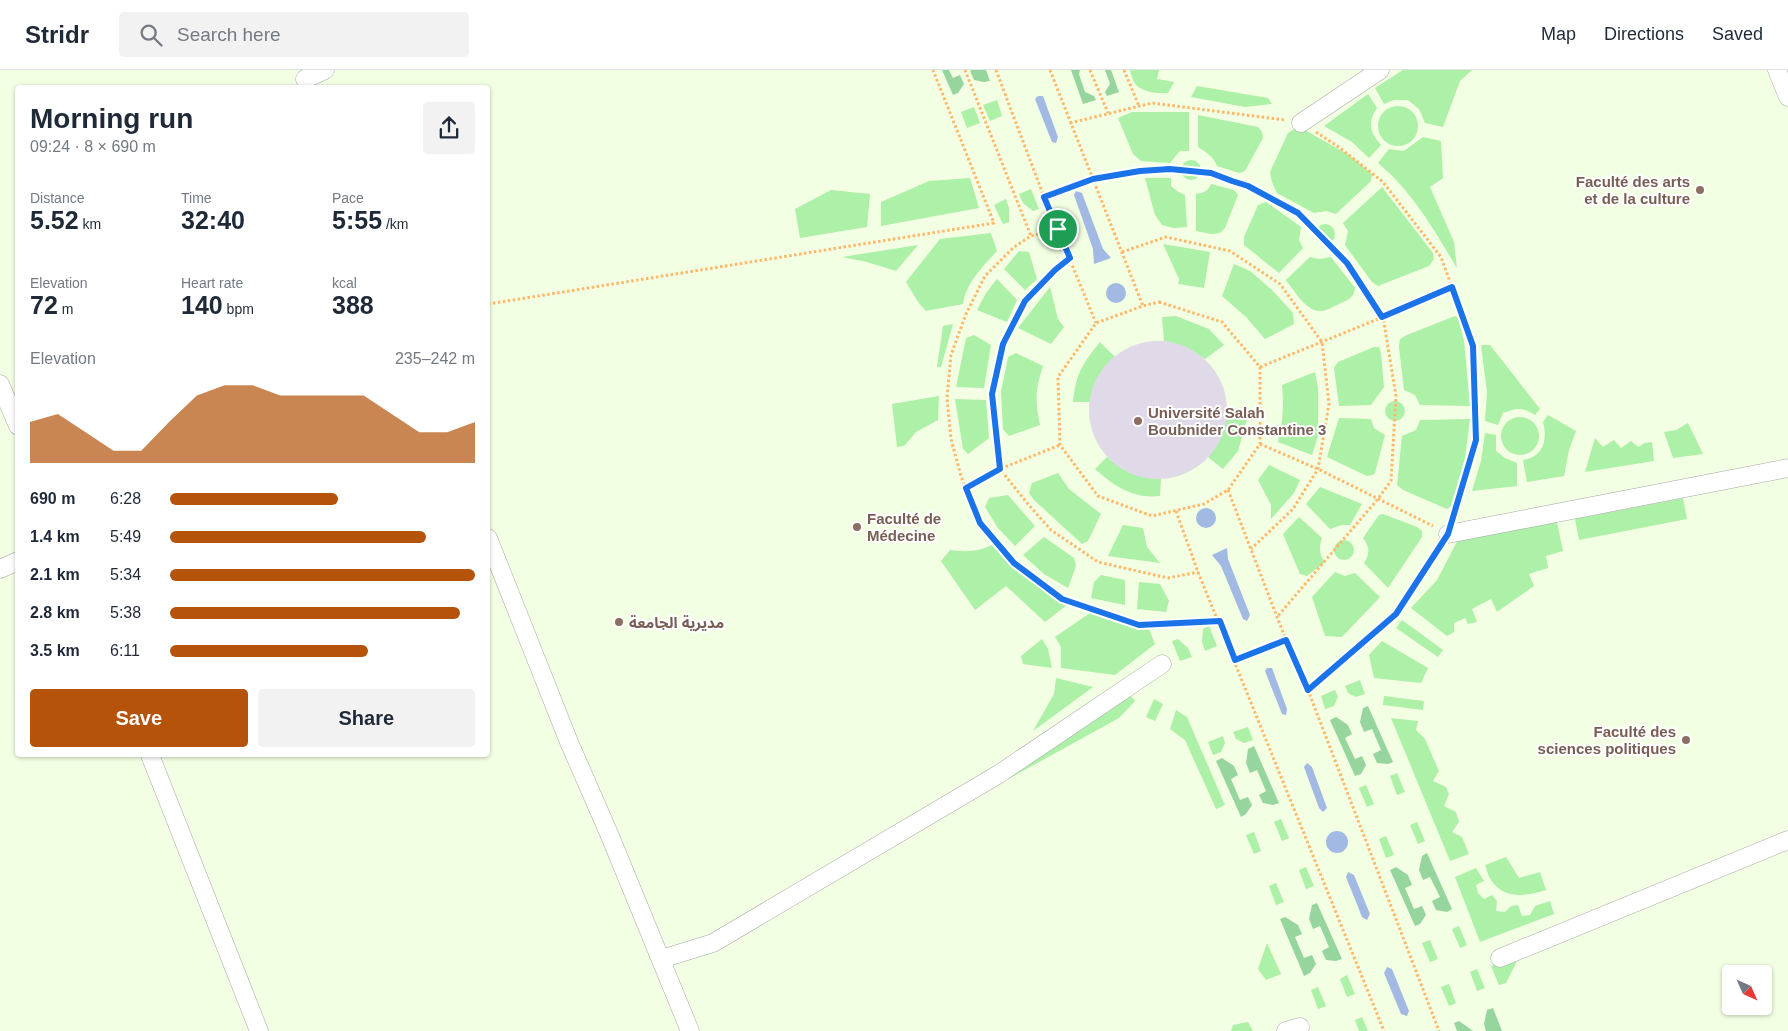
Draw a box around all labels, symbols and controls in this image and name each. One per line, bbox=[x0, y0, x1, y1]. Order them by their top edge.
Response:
search box bbox=[119, 12, 469, 57]
text: Stridr bbox=[25, 21, 89, 48]
icon: search bbox=[137, 21, 165, 49]
text: Search here bbox=[177, 24, 281, 45]
text: Map bbox=[1541, 24, 1576, 44]
text: Directions bbox=[1604, 24, 1684, 44]
text: Saved bbox=[1712, 24, 1763, 44]
button: share bbox=[423, 102, 475, 154]
text: Morning run bbox=[30, 103, 193, 134]
text: 09:24 · 8 × 690 m bbox=[30, 138, 156, 155]
place label: Faculté des arts et de la culture bbox=[1576, 173, 1690, 207]
marker: Faculté des arts et de la culture bbox=[1694, 184, 1706, 196]
text: Distance bbox=[30, 190, 84, 206]
text: Time bbox=[181, 190, 212, 206]
text: Pace bbox=[332, 190, 364, 206]
text: 5.52 bbox=[30, 206, 79, 234]
text: 32:40 bbox=[181, 206, 245, 234]
text: 5:55 bbox=[332, 206, 382, 234]
pin bbox=[1037, 208, 1079, 250]
icon: arrive bbox=[1044, 215, 1072, 243]
text: km bbox=[79, 216, 101, 232]
text: /km bbox=[382, 216, 409, 232]
text: Elevation bbox=[30, 275, 88, 291]
text: Heart rate bbox=[181, 275, 243, 291]
text: kcal bbox=[332, 275, 357, 291]
text: 72 bbox=[30, 291, 58, 319]
text: 140 bbox=[181, 291, 223, 319]
text: 388 bbox=[332, 291, 374, 319]
text: m bbox=[58, 301, 73, 317]
text: bpm bbox=[223, 301, 254, 317]
text: Elevation bbox=[30, 350, 96, 367]
text: 235–242 m bbox=[395, 350, 475, 367]
place label: Université Salah Boubnider Constantine 3 bbox=[1148, 404, 1326, 438]
marker: Université Salah Boubnider Constantine 3 bbox=[1132, 415, 1144, 427]
text: 690 m bbox=[30, 490, 75, 507]
text: 6:28 bbox=[110, 490, 141, 507]
place label: Faculté de Médecine bbox=[867, 510, 941, 544]
marker: Faculté de Médecine bbox=[851, 521, 863, 533]
text: 1.4 km bbox=[30, 528, 80, 545]
text: 5:49 bbox=[110, 528, 141, 545]
text: 2.1 km bbox=[30, 566, 80, 583]
text: 5:34 bbox=[110, 566, 141, 583]
text: 2.8 km bbox=[30, 604, 80, 621]
text: 5:38 bbox=[110, 604, 141, 621]
place label: مديرية الجامعة bbox=[629, 614, 724, 632]
marker: مديرية الجامعة bbox=[613, 616, 625, 628]
text: 3.5 km bbox=[30, 642, 80, 659]
text: 6:11 bbox=[110, 642, 140, 659]
button: Save bbox=[30, 689, 248, 747]
button: Share bbox=[258, 689, 475, 747]
place label: Faculté des sciences politiques bbox=[1538, 723, 1676, 757]
marker: Faculté des sciences politiques bbox=[1680, 734, 1692, 746]
north arrow bbox=[1722, 965, 1772, 1015]
map controls bbox=[1722, 965, 1772, 1015]

